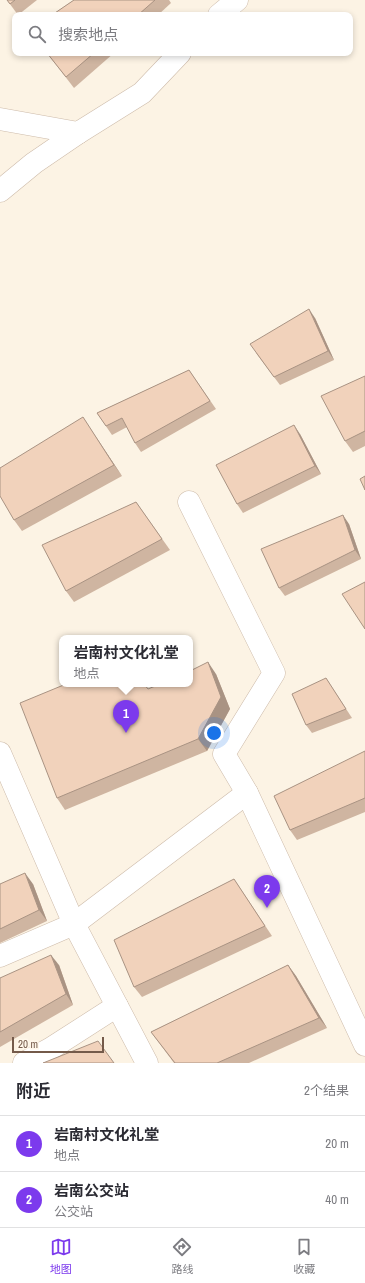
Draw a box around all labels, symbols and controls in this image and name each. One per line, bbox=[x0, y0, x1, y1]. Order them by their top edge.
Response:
search box bbox=[12, 12, 353, 56]
icon: search bbox=[26, 23, 48, 45]
text: 搜索地点 bbox=[58, 24, 118, 45]
popup bbox=[59, 635, 193, 687]
text: 岩南村文化礼堂 bbox=[73, 642, 179, 663]
text: 地点 bbox=[73, 665, 100, 682]
pin: 1 bbox=[113, 700, 139, 733]
your location bbox=[204, 723, 224, 743]
pin: 2 bbox=[254, 875, 280, 908]
scale bar bbox=[12, 1035, 104, 1054]
text: 20 m bbox=[18, 1037, 38, 1051]
text: 附近 bbox=[16, 1079, 50, 1102]
text: 2个结果 bbox=[304, 1082, 349, 1099]
text: 岩南村文化礼堂 bbox=[54, 1124, 159, 1145]
text: 1 bbox=[26, 1135, 32, 1152]
text: 20 m bbox=[325, 1135, 349, 1152]
text: 地点 bbox=[54, 1147, 80, 1164]
text: 岩南公交站 bbox=[54, 1180, 129, 1201]
text: 2 bbox=[26, 1191, 32, 1208]
text: 40 m bbox=[325, 1191, 349, 1208]
text: 公交站 bbox=[54, 1203, 93, 1220]
tab: 地图 bbox=[50, 1236, 72, 1276]
tab: 路线 bbox=[171, 1236, 193, 1276]
tab: 收藏 bbox=[293, 1236, 315, 1276]

